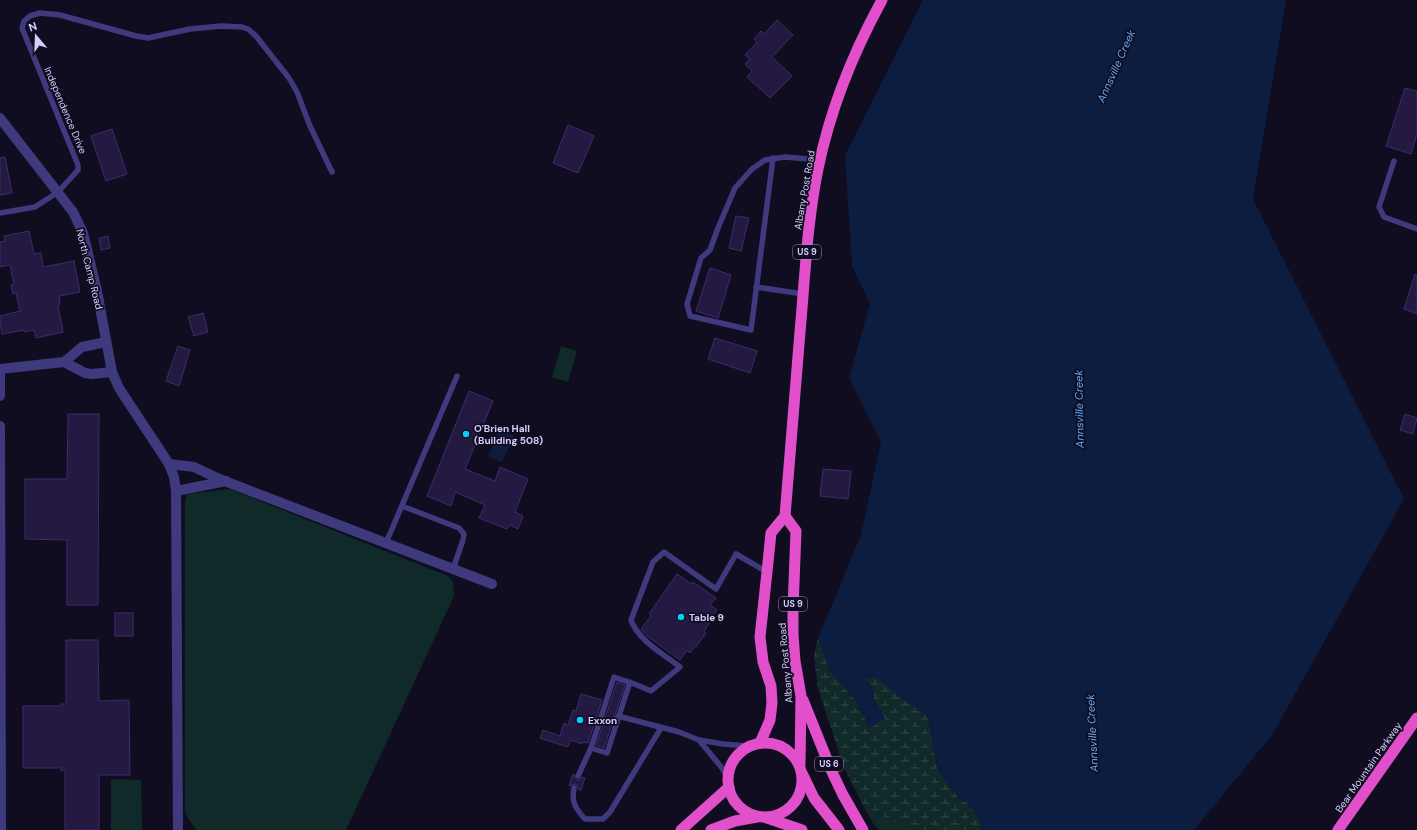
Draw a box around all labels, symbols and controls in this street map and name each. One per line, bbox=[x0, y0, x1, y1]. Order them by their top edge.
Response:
north arrow bbox=[16, 16, 56, 56]
text: N bbox=[27, 19, 39, 34]
water label: Annsville Creek bbox=[1093, 27, 1138, 105]
street label: Independence Drive bbox=[41, 65, 90, 156]
street label: Albany Post Road bbox=[791, 149, 818, 231]
street label: North Camp Road bbox=[73, 227, 106, 311]
road number: US 9 bbox=[793, 245, 821, 259]
water label: Annsville Creek bbox=[1071, 370, 1087, 449]
place label: O'Brien Hall (Building 508) bbox=[474, 422, 543, 447]
marker: O'Brien Hall (Building 508) bbox=[461, 429, 471, 439]
road number: US 9 bbox=[779, 597, 807, 611]
place label: Table 9 bbox=[689, 611, 724, 624]
marker: Table 9 bbox=[676, 612, 686, 622]
street label: Albany Post Road bbox=[776, 622, 795, 704]
water label: Annsville Creek bbox=[1083, 693, 1101, 773]
place label: Exxon bbox=[588, 714, 617, 727]
marker: Exxon bbox=[575, 715, 585, 725]
street label: Bear Mountain Parkway bbox=[1332, 719, 1405, 815]
road number: US 6 bbox=[815, 757, 843, 771]

